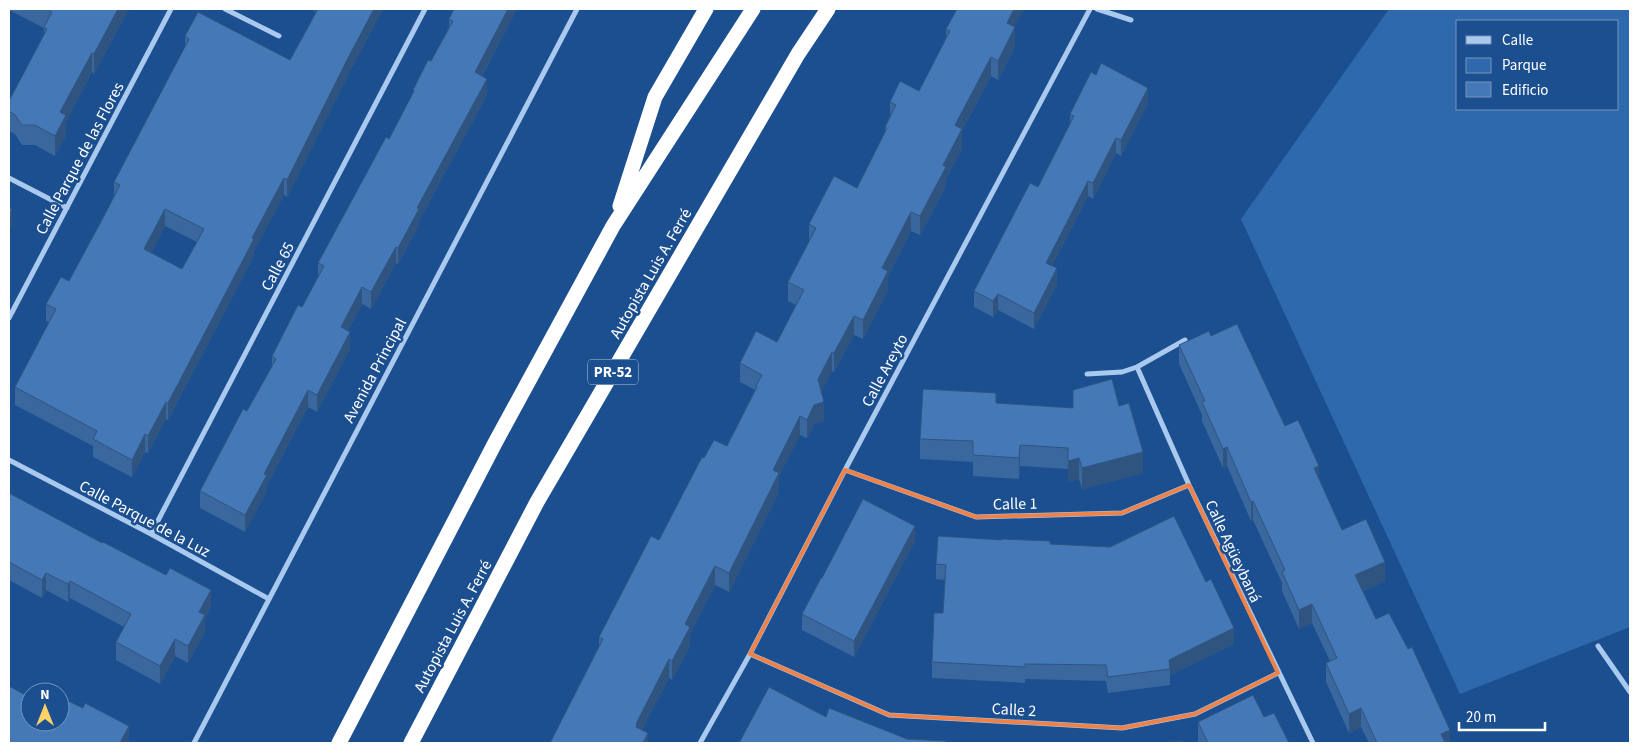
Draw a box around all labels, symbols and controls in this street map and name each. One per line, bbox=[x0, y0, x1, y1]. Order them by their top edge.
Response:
legend bbox=[1456, 20, 1619, 110]
text: Calle bbox=[1502, 30, 1533, 51]
text: Parque bbox=[1502, 55, 1546, 76]
street label: Calle Parque de las Flores bbox=[30, 78, 130, 239]
text: Edificio bbox=[1502, 80, 1549, 101]
street label: Autopista Luis A. Ferré bbox=[605, 204, 697, 343]
street label: Calle 65 bbox=[256, 238, 300, 295]
street label: Avenida Principal bbox=[338, 314, 412, 427]
street label: Calle Areyto bbox=[856, 330, 913, 411]
road number: PR-52 bbox=[588, 360, 638, 384]
street label: Calle Parque de la Luz bbox=[75, 475, 214, 563]
street label: Calle 1 bbox=[993, 493, 1037, 515]
street label: Calle Agüeybaná bbox=[1200, 496, 1267, 606]
street label: Autopista Luis A. Ferré bbox=[409, 556, 497, 697]
north arrow bbox=[20, 682, 70, 732]
text: N bbox=[40, 685, 50, 705]
street label: Calle 2 bbox=[991, 698, 1037, 722]
scale bar bbox=[1459, 700, 1545, 732]
text: 20 m bbox=[1466, 707, 1496, 728]

